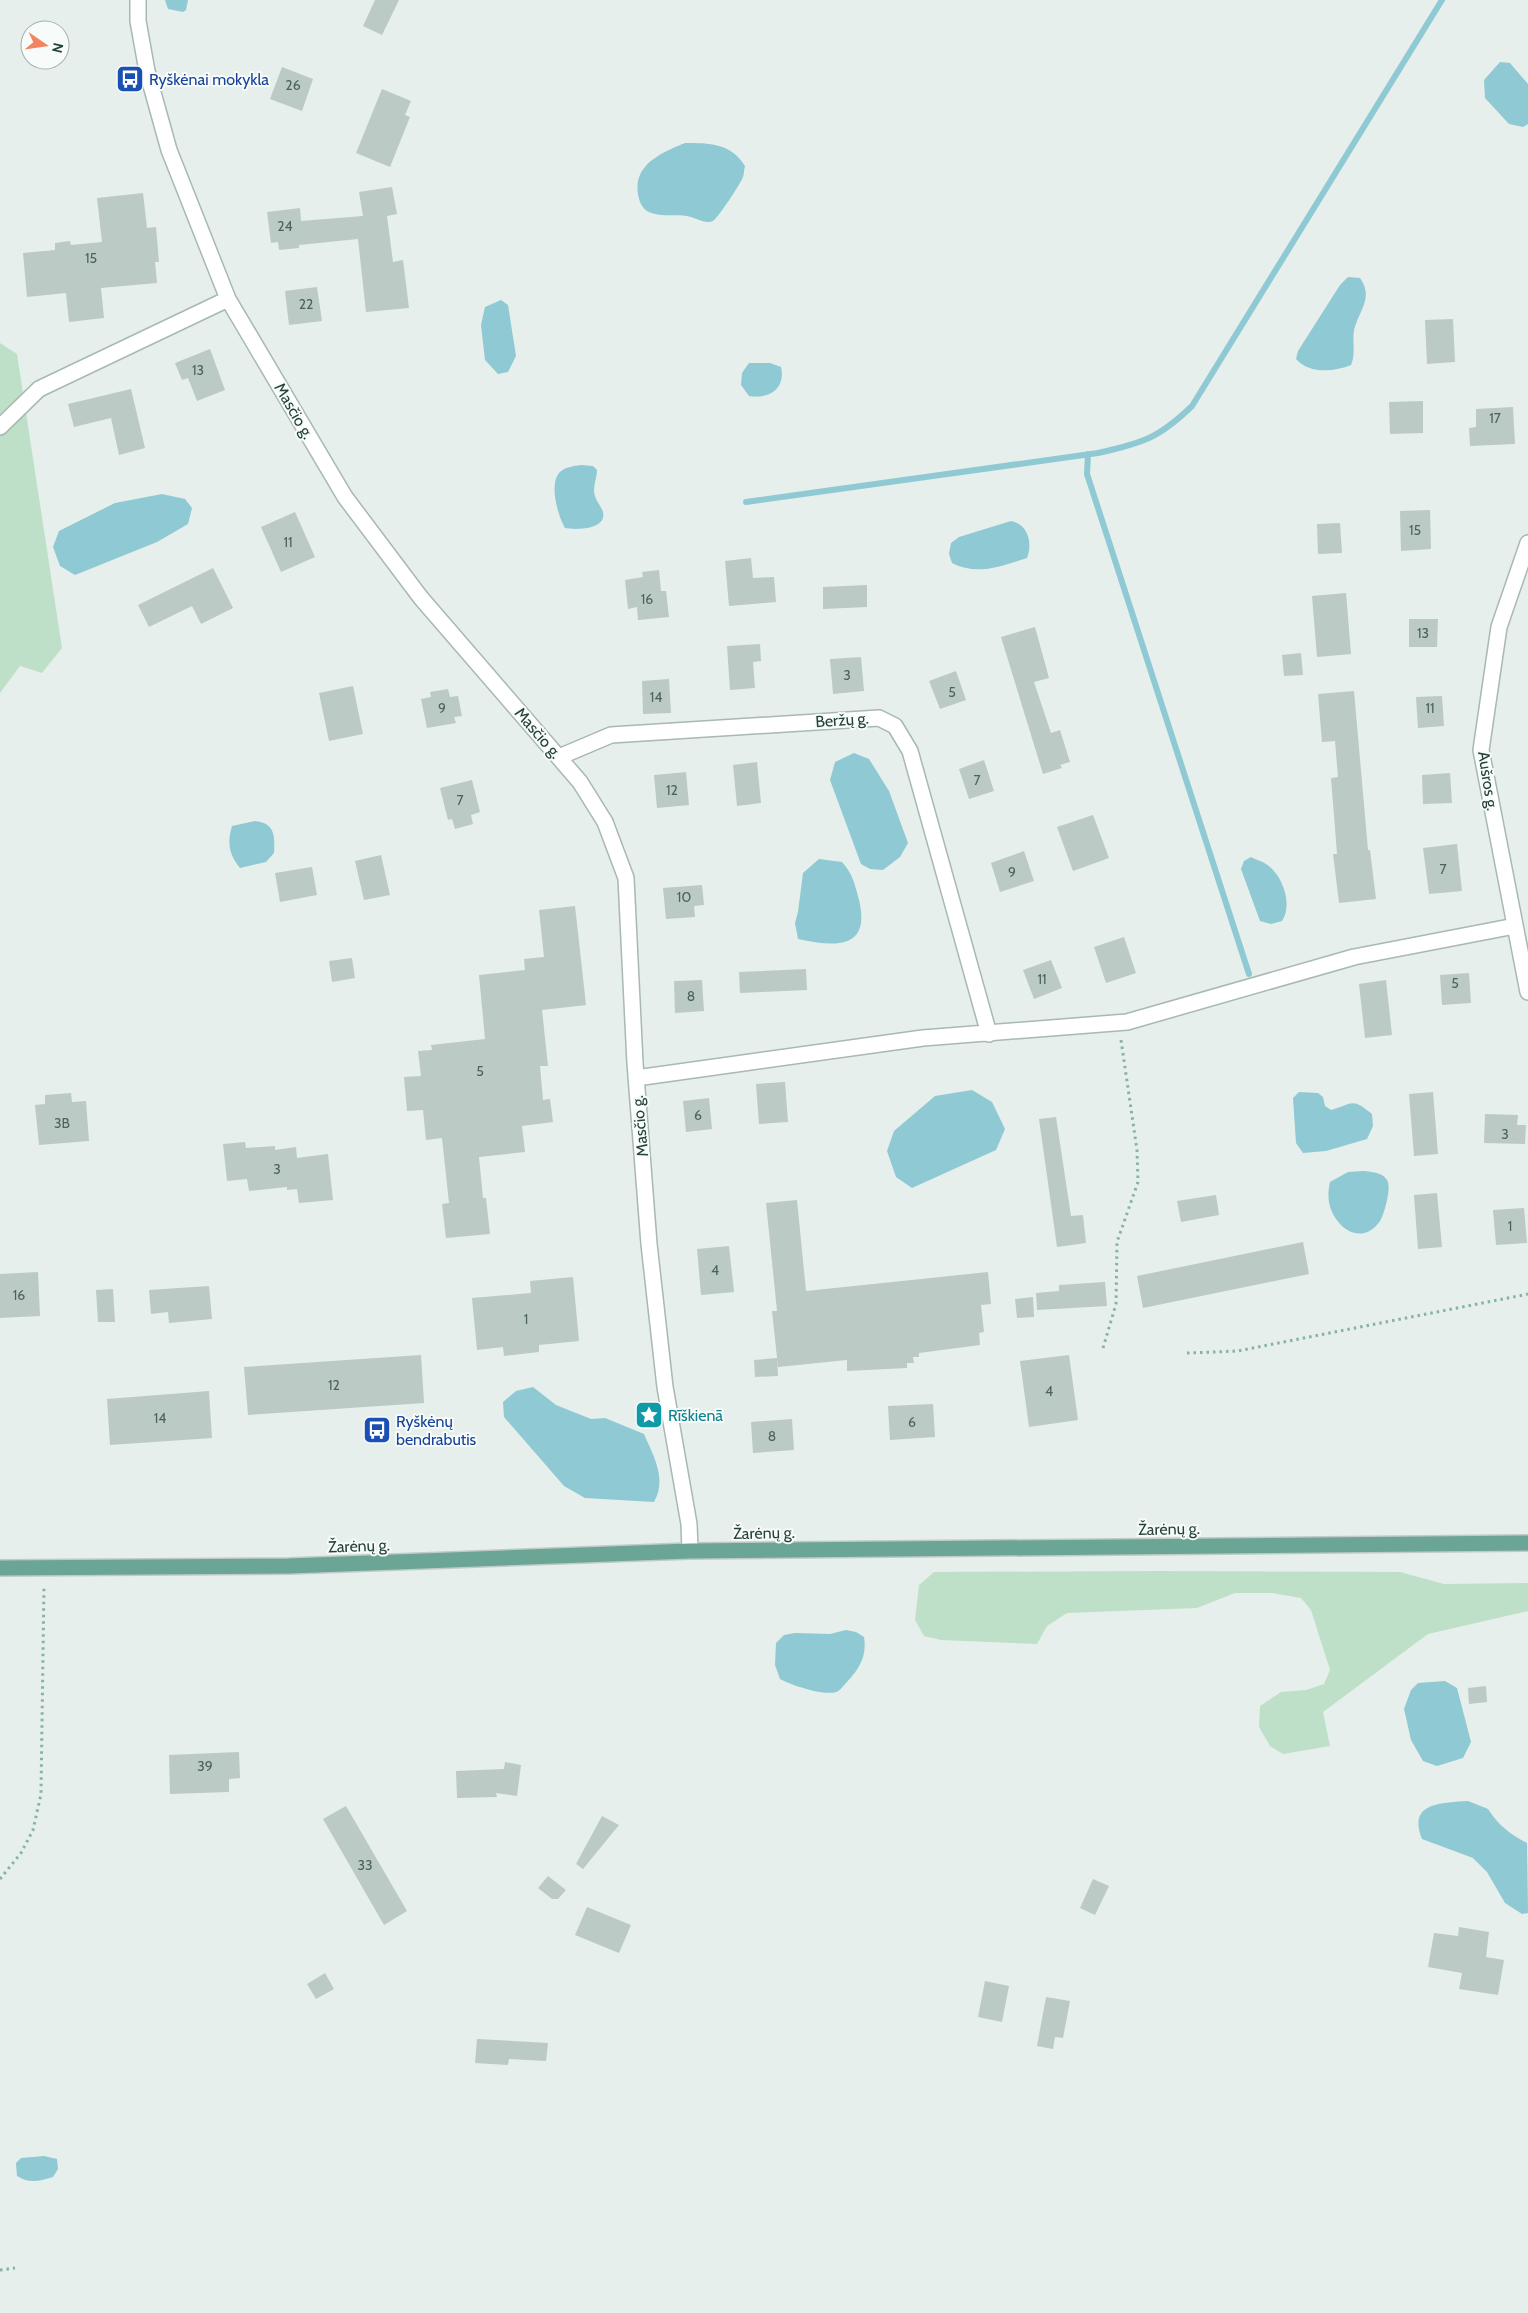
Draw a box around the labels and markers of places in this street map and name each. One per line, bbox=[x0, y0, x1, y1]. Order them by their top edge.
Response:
bus stop icon: Ryškėnai mokykla bbox=[115, 64, 145, 94]
place label: Ryškėnai mokykla bbox=[149, 70, 269, 89]
place icon: Rīškienā bbox=[634, 1400, 664, 1430]
place label: Rīškienā bbox=[668, 1406, 723, 1425]
place label: Ryškėnų bendrabutis bbox=[396, 1412, 477, 1449]
bus stop icon: Ryškėnų bendrabutis bbox=[362, 1415, 392, 1445]

